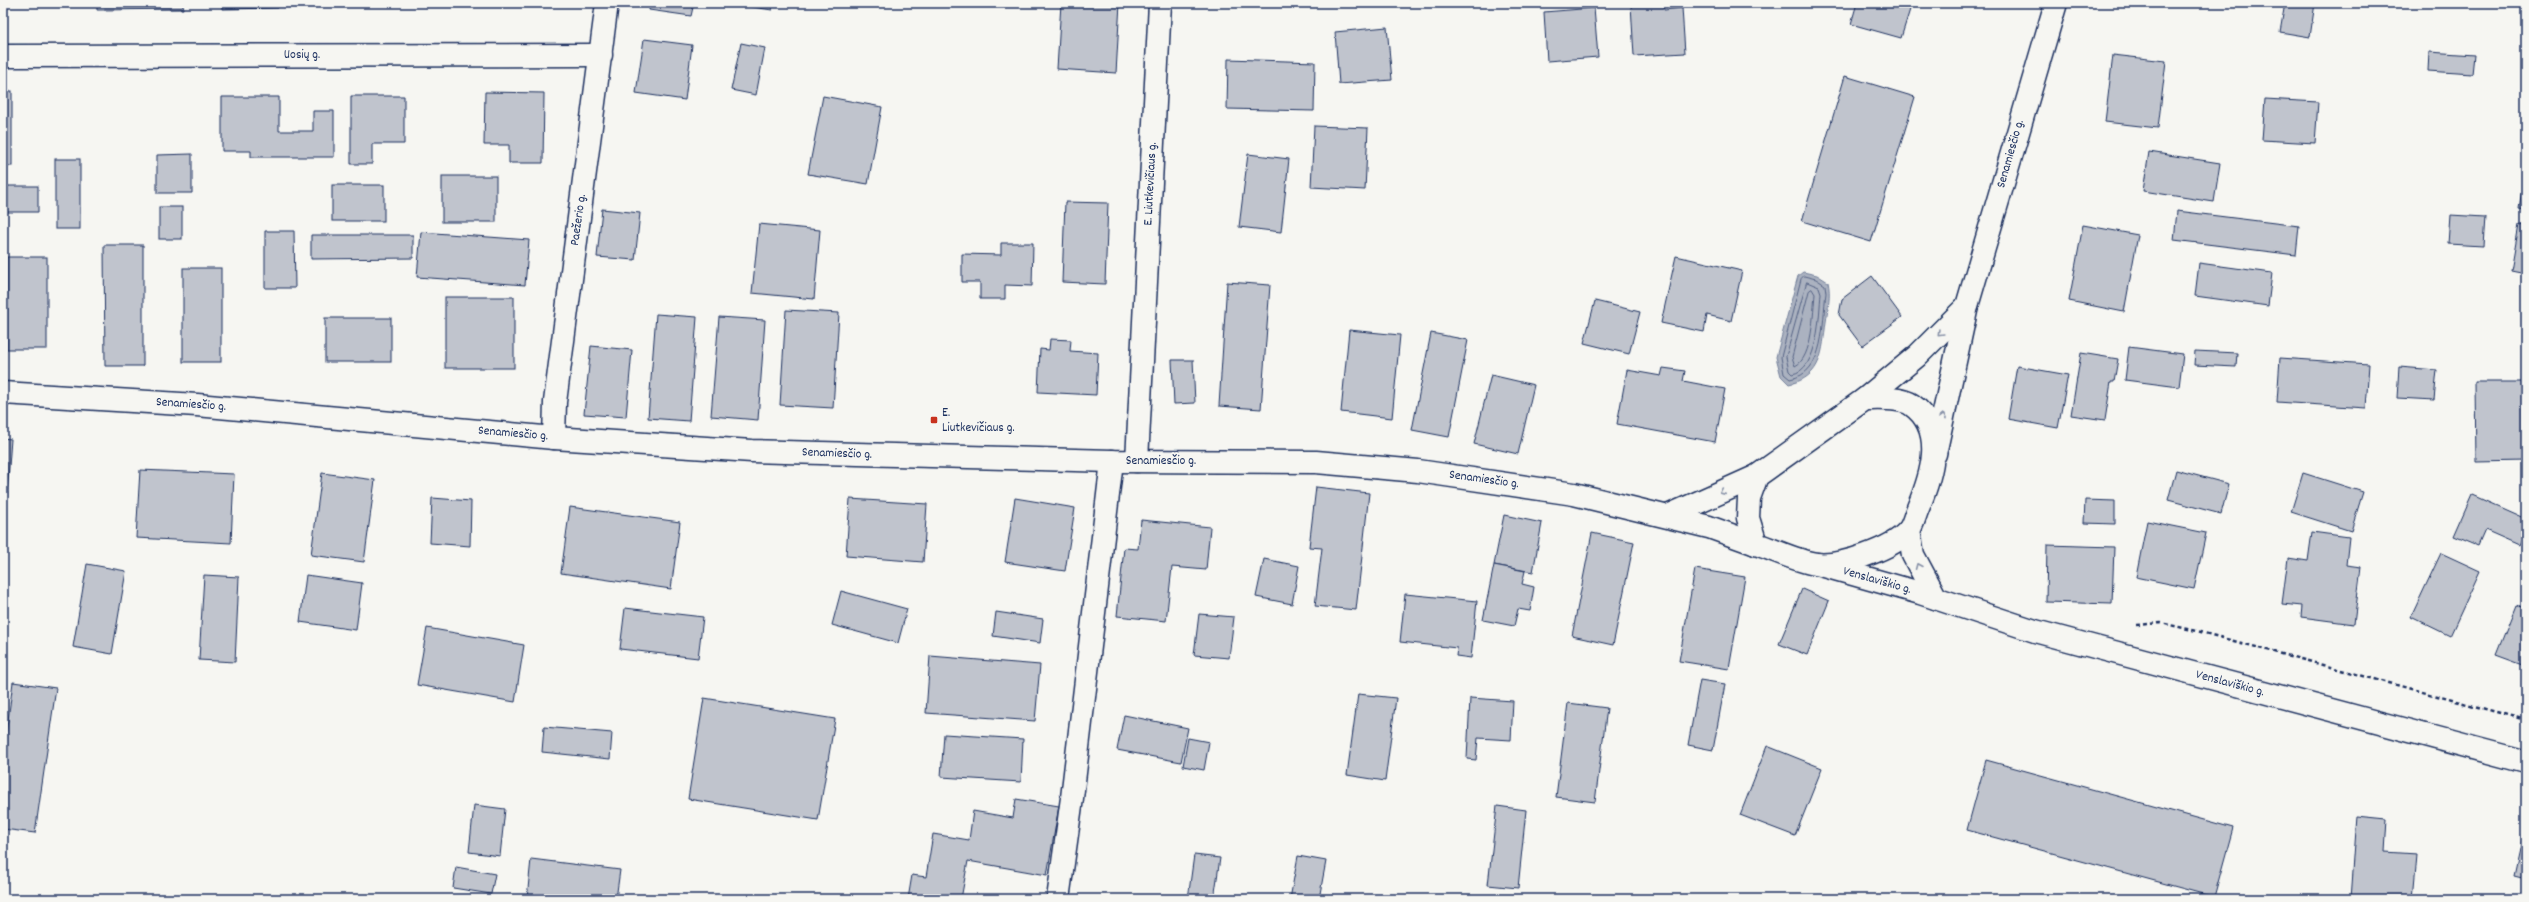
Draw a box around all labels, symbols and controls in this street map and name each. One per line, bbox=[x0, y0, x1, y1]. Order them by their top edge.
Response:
street label: Uosių g. bbox=[284, 46, 320, 65]
street label: Senamiesčio g. bbox=[1992, 118, 2030, 190]
street label: E. Liutkevičiaus g. bbox=[1139, 142, 1163, 226]
street label: Paežerio g. bbox=[566, 193, 592, 247]
one-way arrow bbox=[1937, 328, 1945, 336]
street label: Senamiesčio g. bbox=[155, 393, 227, 417]
place label: E. Liutkevičiaus g. bbox=[942, 404, 1015, 438]
one-way arrow bbox=[1939, 413, 1947, 419]
marker: E. Liutkevičiaus g. bbox=[929, 415, 939, 425]
street label: Senamiesčio g. bbox=[477, 421, 549, 447]
street label: Senamiesčio g. bbox=[802, 443, 872, 465]
street label: Senamiesčio g. bbox=[1126, 452, 1196, 471]
street label: Senamiesčio g. bbox=[1448, 466, 1520, 494]
one-way arrow bbox=[1718, 487, 1726, 495]
street label: Venslaviškio g. bbox=[1841, 562, 1913, 600]
one-way arrow bbox=[1915, 562, 1923, 570]
street label: Venslaviškio g. bbox=[2194, 666, 2266, 702]

